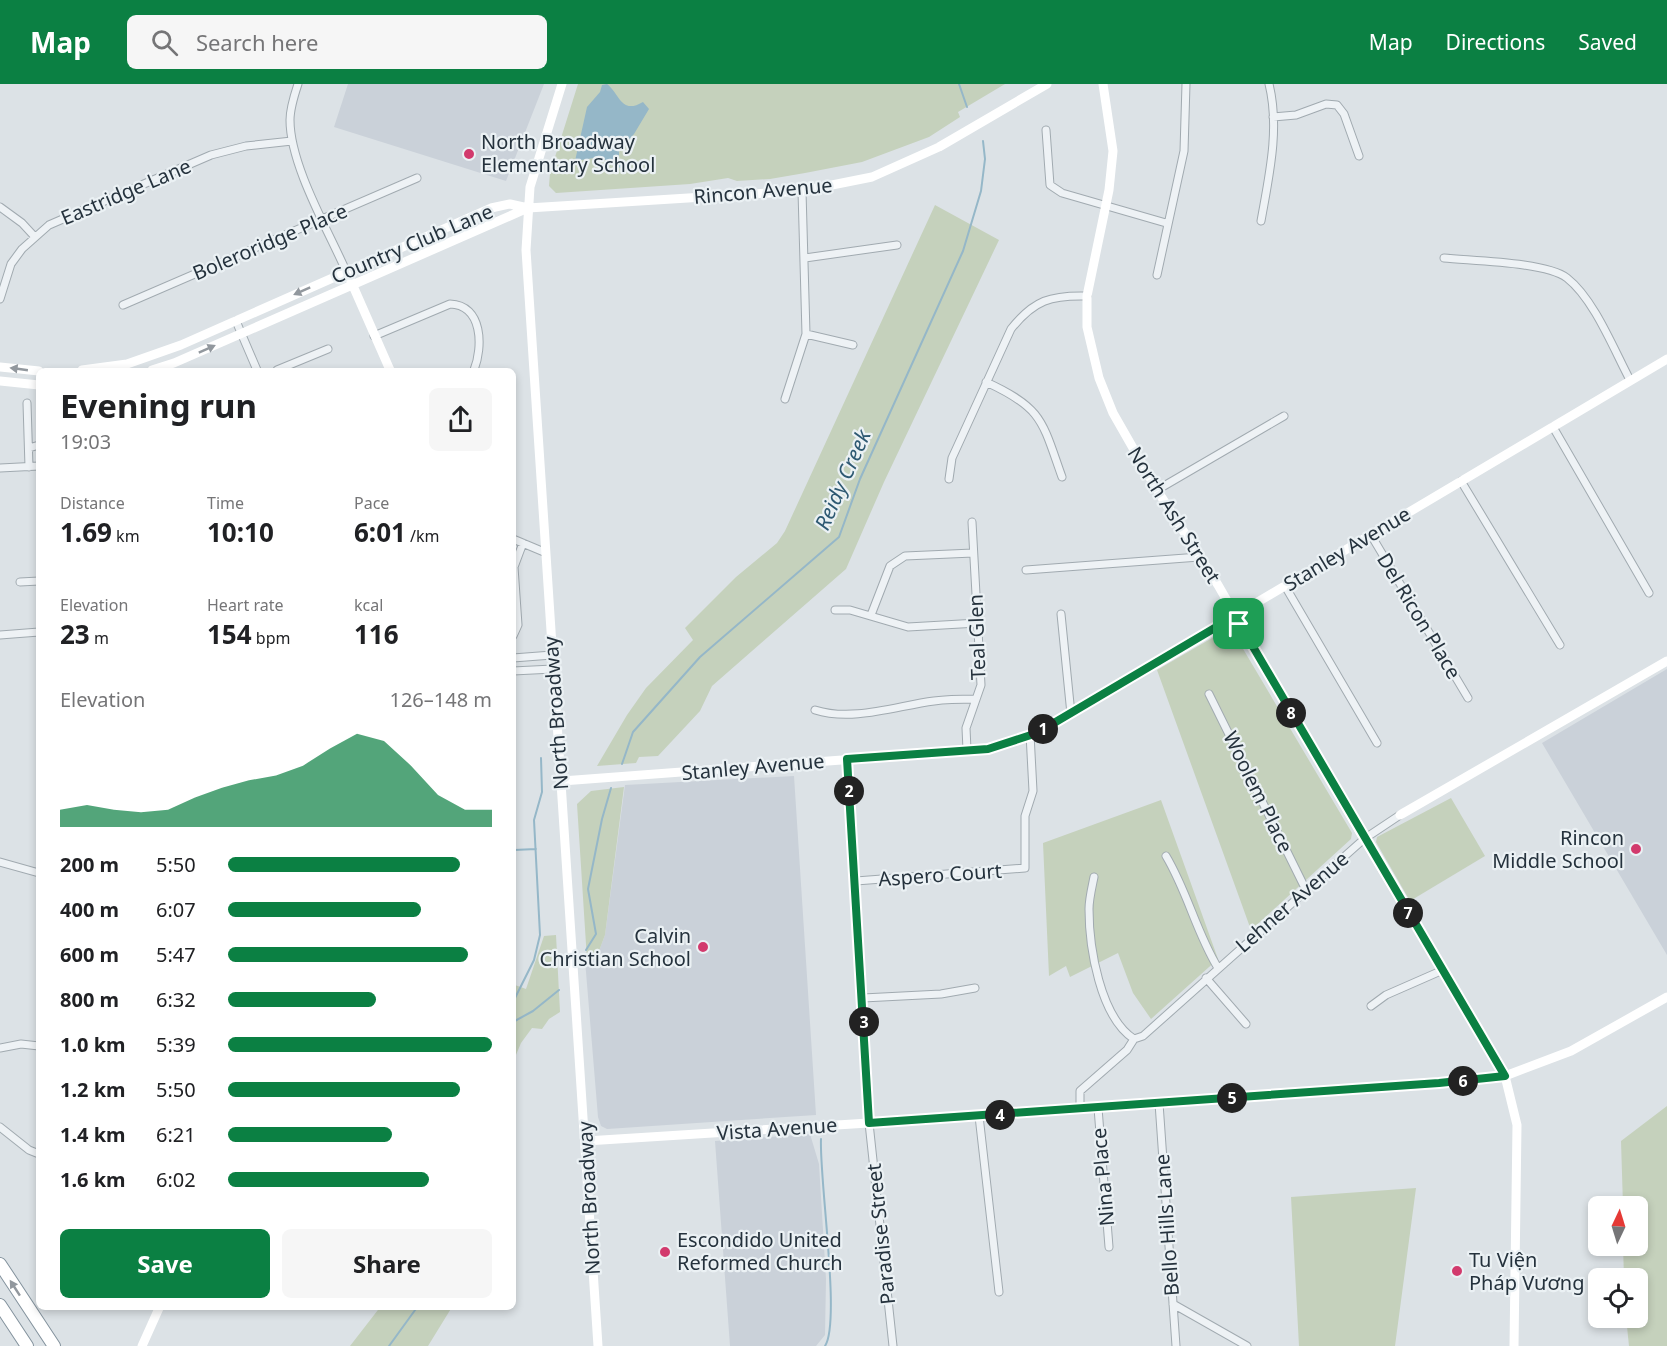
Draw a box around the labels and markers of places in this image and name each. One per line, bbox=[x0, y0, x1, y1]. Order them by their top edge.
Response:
place label: North Broadway Elementary School bbox=[481, 128, 655, 178]
marker: North Broadway Elementary School bbox=[462, 147, 476, 161]
pin bbox=[1213, 598, 1264, 649]
pin: 8 bbox=[1276, 698, 1306, 728]
pin: 1 bbox=[1028, 714, 1058, 744]
pin: 2 bbox=[834, 776, 864, 806]
place label: Rincon Middle School bbox=[1492, 824, 1624, 874]
marker: Rincon Middle School bbox=[1629, 842, 1643, 856]
pin: 7 bbox=[1393, 898, 1423, 928]
place label: Calvin Christian School bbox=[540, 922, 691, 972]
marker: Calvin Christian School bbox=[696, 940, 710, 954]
pin: 3 bbox=[849, 1007, 879, 1037]
pin: 6 bbox=[1448, 1066, 1478, 1096]
pin: 5 bbox=[1217, 1083, 1247, 1113]
pin: 4 bbox=[985, 1100, 1015, 1130]
place label: Escondido United Reformed Church bbox=[677, 1226, 843, 1276]
marker: Escondido United Reformed Church bbox=[658, 1245, 672, 1259]
place label: Tu Viện Pháp Vương bbox=[1469, 1246, 1584, 1296]
marker: Tu Viện Pháp Vương bbox=[1450, 1264, 1464, 1278]

